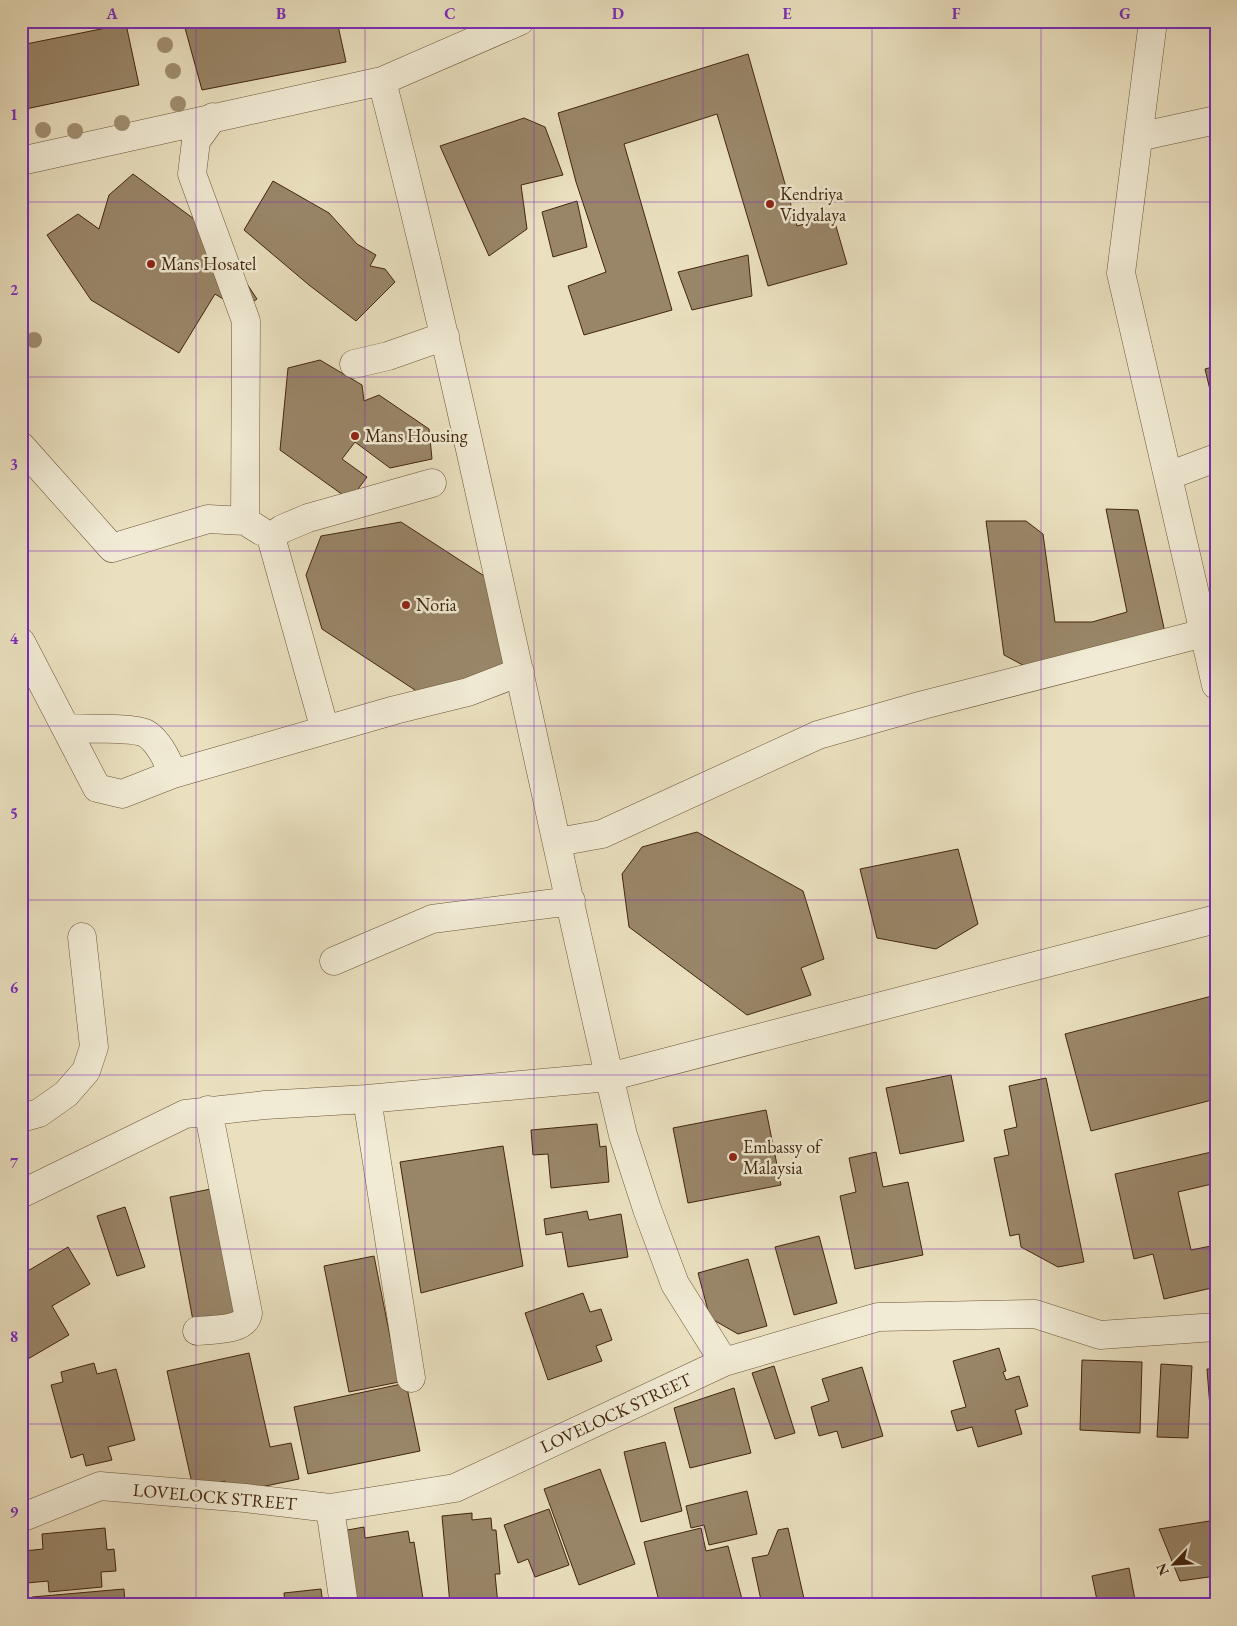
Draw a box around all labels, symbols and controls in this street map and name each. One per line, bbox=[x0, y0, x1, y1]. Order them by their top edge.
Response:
text: A bbox=[105, 3, 118, 24]
text: B bbox=[276, 3, 286, 24]
text: C bbox=[444, 3, 456, 24]
text: D bbox=[612, 3, 624, 24]
text: E bbox=[782, 3, 792, 24]
text: F bbox=[952, 3, 961, 24]
text: G bbox=[1119, 3, 1131, 24]
text: 1 bbox=[10, 104, 18, 125]
place label: Kendriya Vidyalaya bbox=[780, 182, 847, 226]
marker: Kendriya Vidyalaya bbox=[764, 198, 776, 210]
place label: Mans Hosatel bbox=[161, 252, 256, 275]
marker: Mans Hosatel bbox=[145, 258, 157, 270]
text: 2 bbox=[10, 279, 19, 300]
place label: Mans Housing bbox=[365, 424, 468, 447]
marker: Mans Housing bbox=[349, 430, 361, 442]
text: 3 bbox=[10, 454, 18, 475]
place label: Noria bbox=[416, 593, 458, 616]
marker: Noria bbox=[400, 599, 412, 611]
text: 4 bbox=[10, 628, 19, 649]
text: 5 bbox=[10, 803, 18, 824]
text: 6 bbox=[10, 977, 19, 998]
place label: Embassy of Malaysia bbox=[743, 1135, 823, 1179]
marker: Embassy of Malaysia bbox=[727, 1151, 739, 1163]
text: 7 bbox=[10, 1152, 19, 1173]
text: 8 bbox=[10, 1326, 18, 1347]
street label: LOVELOCK STREET bbox=[536, 1367, 696, 1458]
street label: LOVELOCK STREET bbox=[132, 1478, 299, 1515]
text: 9 bbox=[10, 1501, 19, 1522]
north arrow bbox=[1150, 1538, 1200, 1588]
text: N bbox=[1151, 1560, 1173, 1578]

